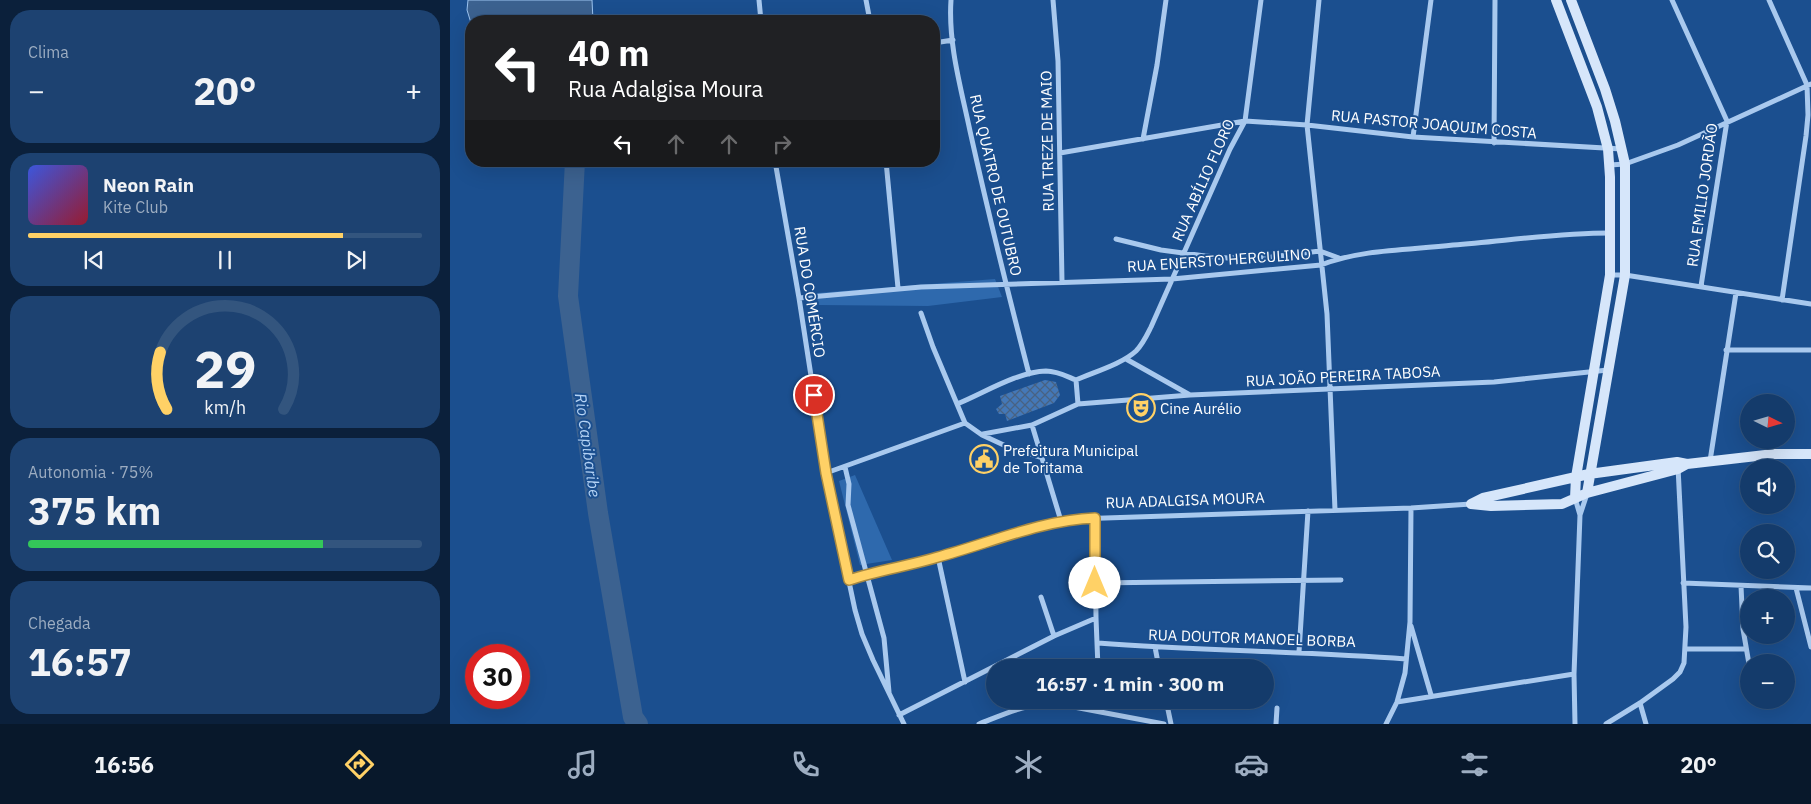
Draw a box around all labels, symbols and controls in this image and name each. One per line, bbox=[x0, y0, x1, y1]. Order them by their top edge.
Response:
text: 40 m bbox=[568, 30, 650, 76]
icon: left bbox=[485, 35, 550, 100]
text: Clima bbox=[28, 42, 69, 62]
text: 20° bbox=[193, 66, 257, 115]
street label: RUA TREZE DE MAIO bbox=[1036, 70, 1058, 212]
text: − bbox=[28, 72, 45, 109]
text: + bbox=[405, 72, 422, 109]
text: Rua Adalgisa Moura bbox=[568, 74, 763, 103]
street label: RUA QUATRO DE OUTUBRO bbox=[966, 92, 1026, 278]
street label: RUA PASTOR JOAQUIM COSTA bbox=[1330, 106, 1538, 142]
street label: RUA ABÍLIO FLORO bbox=[1168, 116, 1238, 244]
street label: RUA EMILIO JORDÃO bbox=[1683, 122, 1721, 268]
icon: left bbox=[609, 130, 637, 158]
icon: ahead bbox=[662, 130, 690, 158]
icon: ahead bbox=[715, 130, 743, 158]
icon: right bbox=[768, 130, 796, 158]
text: Neon Rain bbox=[103, 173, 194, 197]
text: Kite Club bbox=[103, 197, 168, 217]
street label: RUA DO COMÉRCIO bbox=[790, 225, 830, 359]
street label: RUA ENERSTO HERCULINO bbox=[1126, 244, 1312, 276]
icon: previous bbox=[80, 246, 108, 274]
icon: pause bbox=[211, 246, 239, 274]
icon: next bbox=[342, 246, 370, 274]
text: 29 bbox=[194, 335, 256, 402]
street label: RUA JOÃO PEREIRA TABOSA bbox=[1245, 361, 1441, 391]
pin bbox=[793, 374, 835, 416]
icon: arrive bbox=[800, 381, 828, 409]
water label: Rio Capibaribe bbox=[571, 392, 605, 498]
theatre icon: Cine Aurélio bbox=[1126, 393, 1156, 423]
north arrow bbox=[1740, 394, 1795, 449]
map controls bbox=[1740, 394, 1795, 709]
text: km/h bbox=[204, 396, 246, 419]
place label: Cine Aurélio bbox=[1160, 399, 1241, 418]
place label: Prefeitura Municipal de Toritama bbox=[1003, 441, 1138, 477]
public building icon: Prefeitura Municipal de Toritama bbox=[969, 444, 999, 474]
button: sound bbox=[1740, 459, 1795, 514]
text: Autonomia · 75% bbox=[28, 462, 153, 482]
text: 375 km bbox=[28, 486, 161, 535]
street label: RUA ADALGISA MOURA bbox=[1105, 488, 1265, 512]
button: search bbox=[1740, 524, 1795, 579]
position arrow bbox=[1068, 556, 1120, 608]
button: + bbox=[1740, 589, 1795, 644]
text: Chegada bbox=[28, 613, 91, 633]
street label: RUA DOUTOR MANOEL BORBA bbox=[1148, 625, 1356, 651]
text: 16:57 bbox=[28, 637, 132, 686]
speed limit sign: 30 bbox=[465, 644, 530, 709]
button: − bbox=[1740, 654, 1795, 709]
text: 16:57 · 1 min · 300 m bbox=[1036, 672, 1224, 696]
icon: directions bbox=[342, 747, 377, 782]
icon: music bbox=[565, 747, 600, 782]
icon: phone bbox=[788, 747, 823, 782]
icon: climate bbox=[1011, 747, 1046, 782]
icon: car bbox=[1234, 747, 1269, 782]
icon: filters bbox=[1457, 747, 1492, 782]
text: 16:56 bbox=[94, 750, 154, 779]
text: 20° bbox=[1680, 750, 1717, 779]

